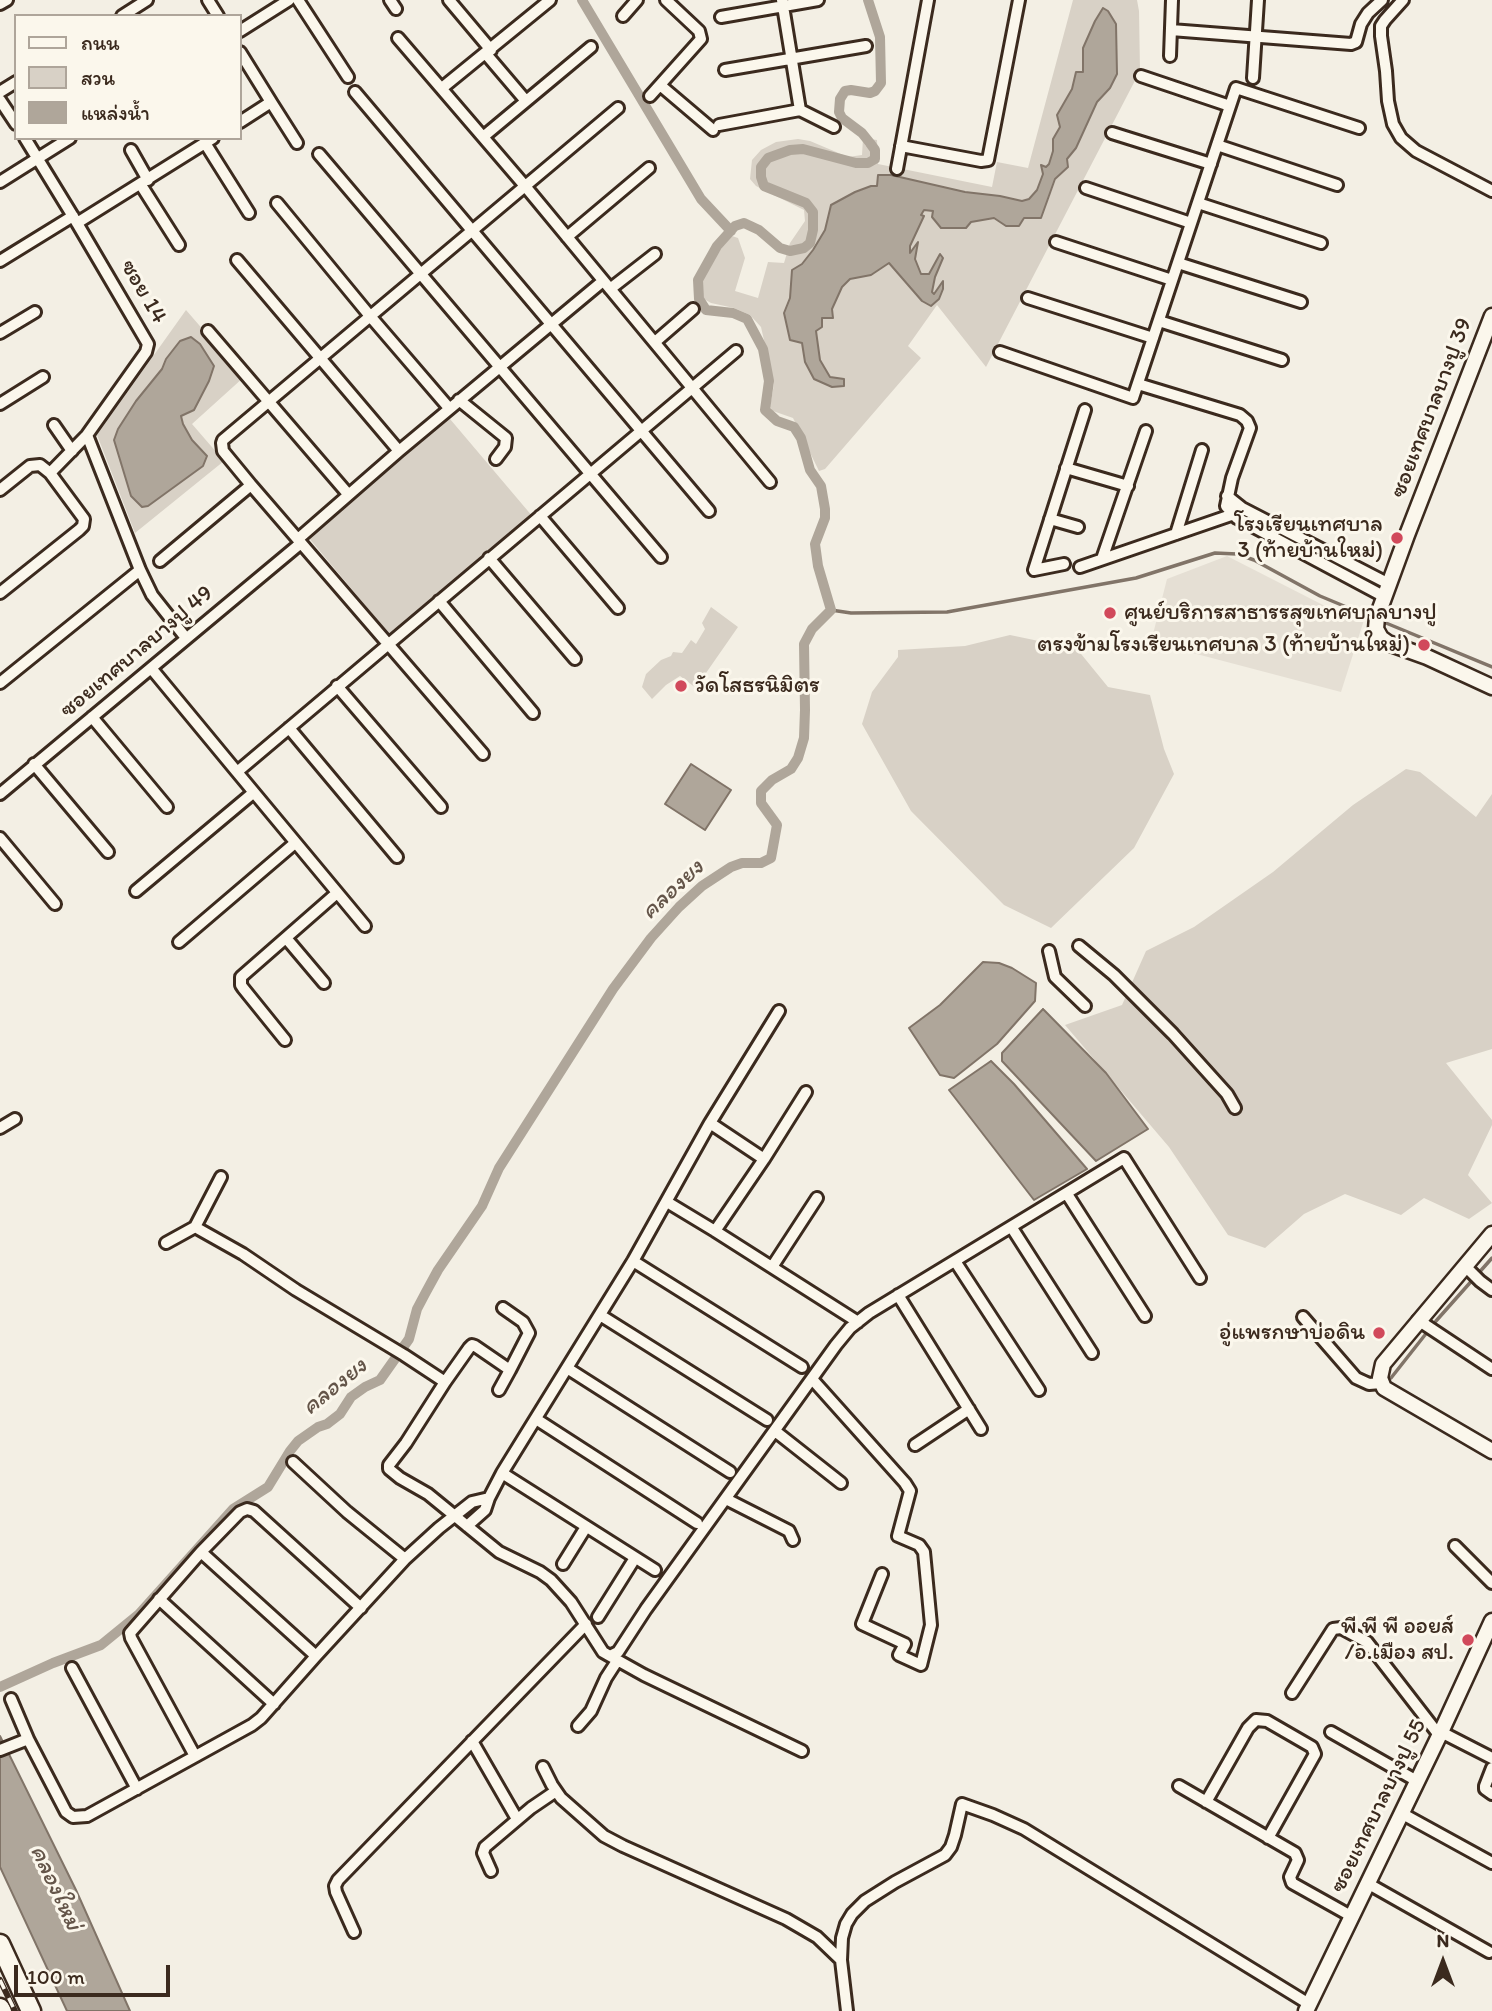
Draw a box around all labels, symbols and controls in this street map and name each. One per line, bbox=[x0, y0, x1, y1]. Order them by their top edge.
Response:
legend bbox=[14, 14, 242, 140]
text: ถนน bbox=[81, 30, 120, 55]
text: สวน bbox=[81, 65, 115, 90]
text: แหล่งน้ำ bbox=[81, 100, 150, 125]
street label: ซอย 14 bbox=[114, 255, 172, 329]
street label: ซอยเทศบาลบางปู 39 bbox=[1385, 314, 1479, 502]
place label: โรงเรียนเทศบาล 3 (ท้ายบ้านใหม่) bbox=[1234, 511, 1383, 565]
marker: โรงเรียนเทศบาล 3 (ท้ายบ้านใหม่) bbox=[1389, 530, 1405, 546]
street label: ซอยเทศบาลบางปู 49 bbox=[55, 580, 219, 724]
place label: ศูนย์บริการสาธารรสุขเทศบาลบางปู bbox=[1124, 599, 1437, 627]
marker: ศูนย์บริการสาธารรสุขเทศบาลบางปู bbox=[1102, 605, 1118, 621]
place label: ตรงข้ามโรงเรียนเทศบาล 3 (ท้ายบ้านใหม่) bbox=[1037, 631, 1410, 659]
marker: ตรงข้ามโรงเรียนเทศบาล 3 (ท้ายบ้านใหม่) bbox=[1416, 637, 1432, 653]
place label: วัดโสธรนิมิตร bbox=[695, 672, 820, 700]
marker: วัดโสธรนิมิตร bbox=[673, 678, 689, 694]
water label: คลองยง bbox=[636, 854, 710, 926]
place label: อู่แพรกษาบ่อดิน bbox=[1219, 1319, 1365, 1347]
marker: อู่แพรกษาบ่อดิน bbox=[1371, 1325, 1387, 1341]
water label: คลองยง bbox=[297, 1352, 373, 1422]
place label: พี พี พี ออยส์ /อ.เมือง สป. bbox=[1341, 1613, 1454, 1667]
marker: พี พี พี ออยส์ /อ.เมือง สป. bbox=[1460, 1632, 1476, 1648]
street label: ซอยเทศบาลบางปู 55 bbox=[1325, 1715, 1433, 1897]
water label: คลองใหม่ bbox=[23, 1841, 87, 1935]
north arrow bbox=[1408, 1927, 1478, 1997]
text: N bbox=[1437, 1929, 1449, 1952]
scale bar bbox=[18, 1952, 173, 1996]
text: 100 m bbox=[27, 1964, 85, 1989]

